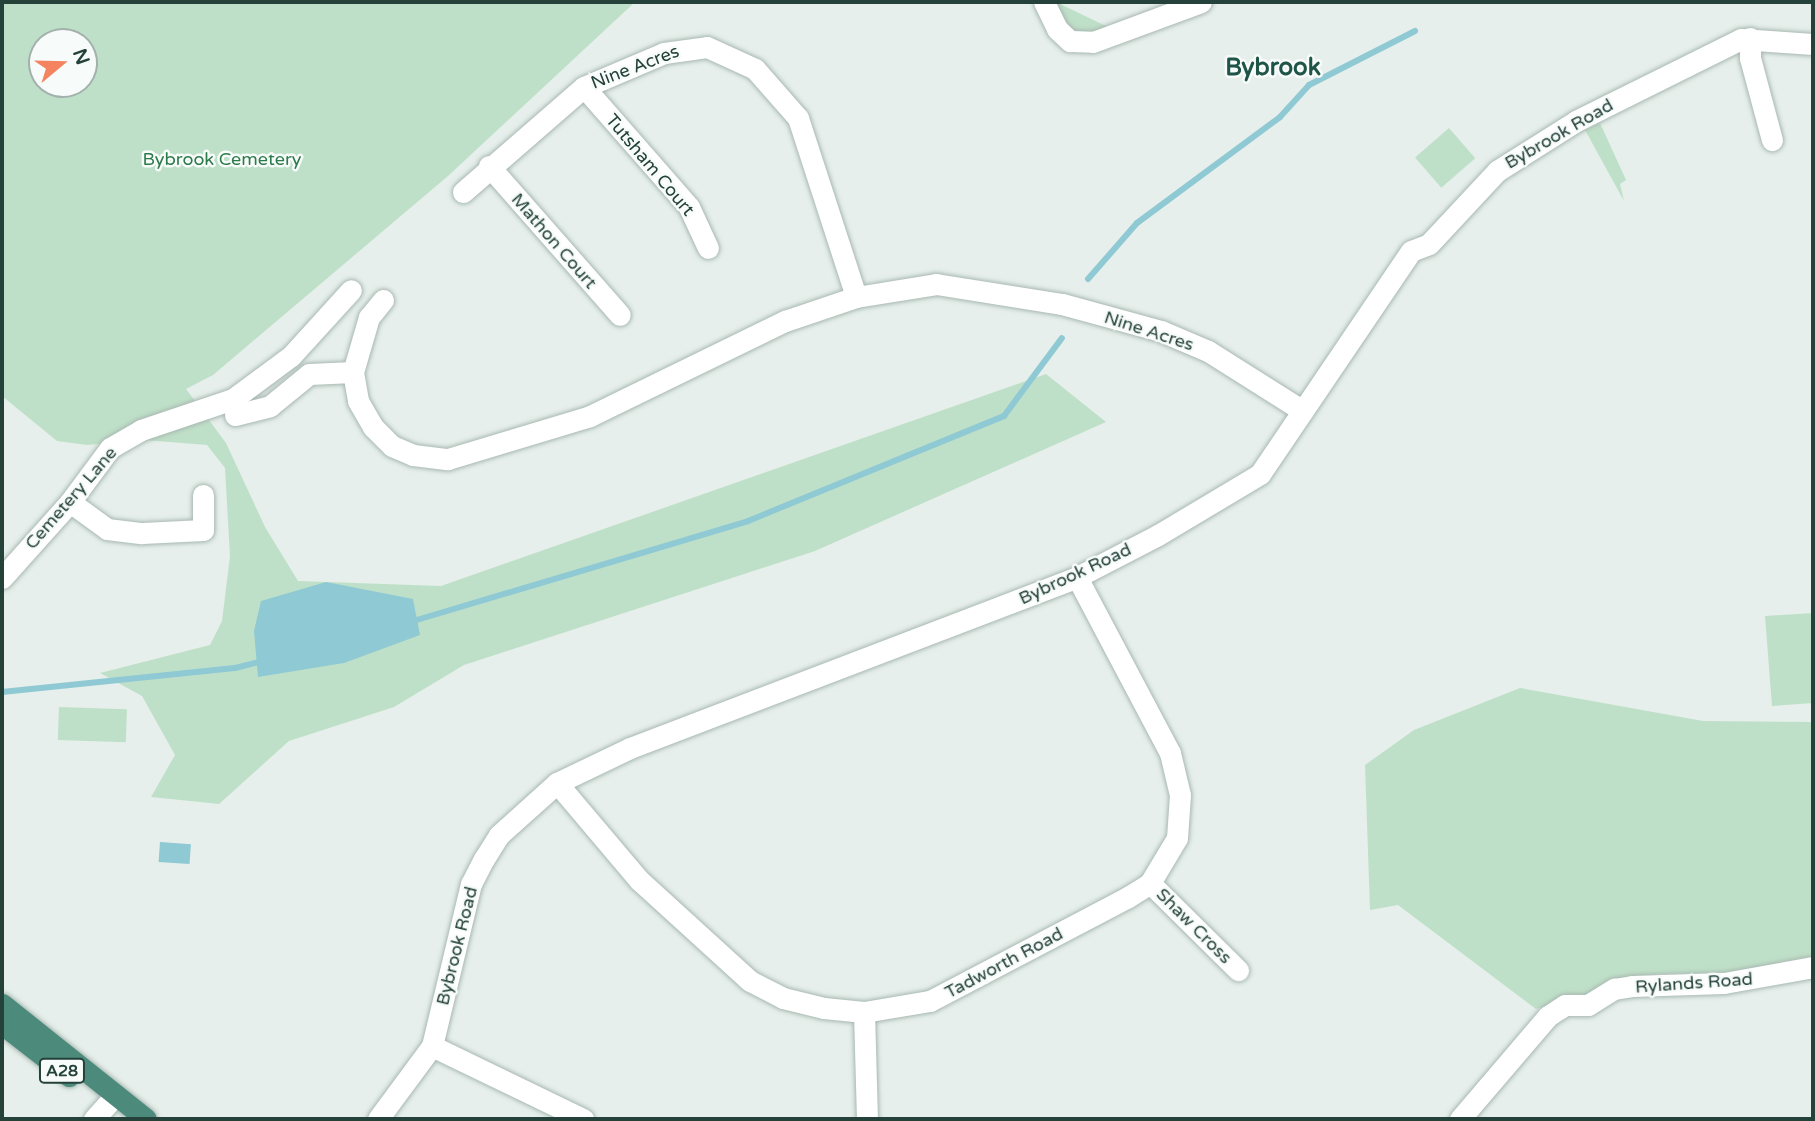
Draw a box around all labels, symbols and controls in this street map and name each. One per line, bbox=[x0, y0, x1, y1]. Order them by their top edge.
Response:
north arrow bbox=[28, 28, 98, 98]
street label: Nine Acres bbox=[588, 40, 682, 94]
text: N bbox=[68, 46, 94, 68]
district label: Bybrook bbox=[1225, 54, 1321, 82]
street label: Bybrook Road bbox=[1501, 94, 1617, 174]
street label: Tutsham Court bbox=[601, 110, 699, 220]
park label: Bybrook Cemetery bbox=[143, 148, 301, 170]
street label: Mathon Court bbox=[507, 189, 601, 293]
street label: Nine Acres bbox=[1102, 306, 1196, 356]
street label: Cemetery Lane bbox=[21, 442, 121, 554]
street label: Bybrook Road bbox=[1015, 539, 1135, 609]
street label: Bybrook Road bbox=[432, 884, 482, 1008]
street label: Shaw Cross bbox=[1152, 884, 1236, 968]
street label: Tadworth Road bbox=[941, 923, 1067, 1003]
street label: Rylands Road bbox=[1634, 968, 1754, 998]
road number: A28 bbox=[38, 1058, 86, 1084]

